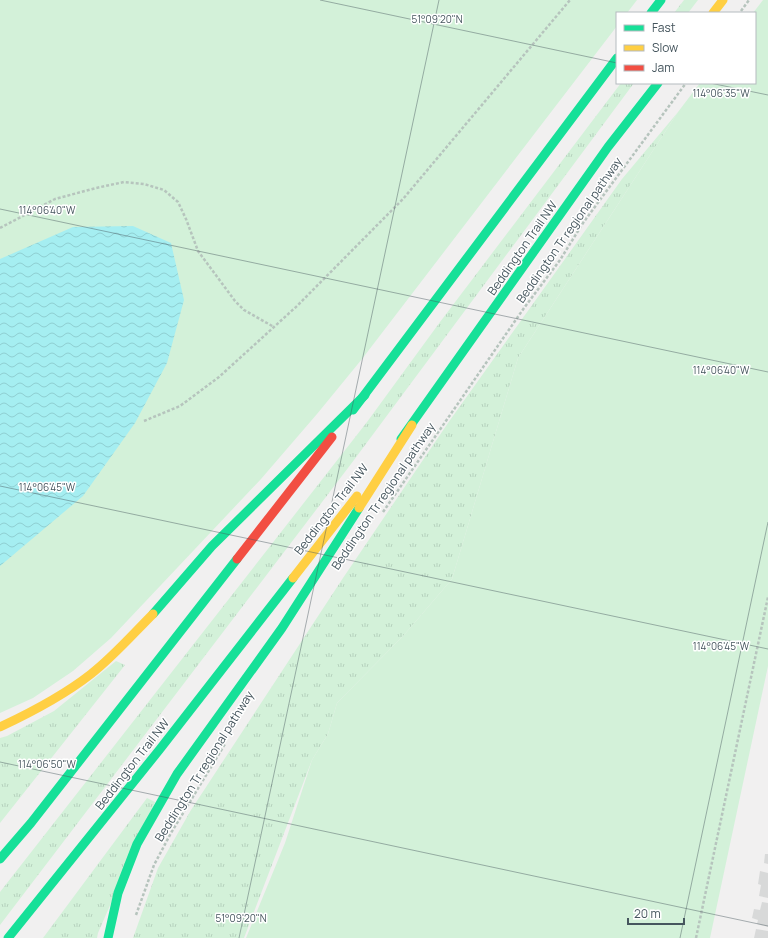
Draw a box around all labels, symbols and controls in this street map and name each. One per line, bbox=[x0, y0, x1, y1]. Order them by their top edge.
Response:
text: 51°09'20"N bbox=[411, 12, 463, 26]
legend bbox=[616, 12, 756, 84]
text: Fast bbox=[652, 19, 676, 36]
text: Slow bbox=[652, 39, 678, 56]
text: Jam bbox=[652, 59, 674, 76]
text: 114°06'35"W bbox=[692, 86, 750, 100]
street label: Beddington Tr regional pathway bbox=[512, 153, 626, 306]
street label: Beddington Trail NW bbox=[483, 197, 561, 299]
text: 114°06'40"W bbox=[19, 203, 76, 217]
text: 114°06'40"W bbox=[693, 363, 750, 377]
street label: Beddington Tr regional pathway bbox=[327, 418, 439, 573]
street label: Beddington Trail NW bbox=[290, 459, 373, 558]
text: 114°06'45"W bbox=[19, 480, 76, 494]
text: 114°06'45"W bbox=[693, 639, 750, 653]
street label: Beddington Tr regional pathway bbox=[151, 687, 258, 845]
street label: Beddington Trail NW bbox=[91, 714, 174, 813]
text: 114°06'50"W bbox=[18, 757, 77, 771]
scale bar bbox=[628, 900, 684, 926]
text: 20 m bbox=[634, 905, 661, 922]
text: 51°09'20"N bbox=[215, 911, 267, 925]

